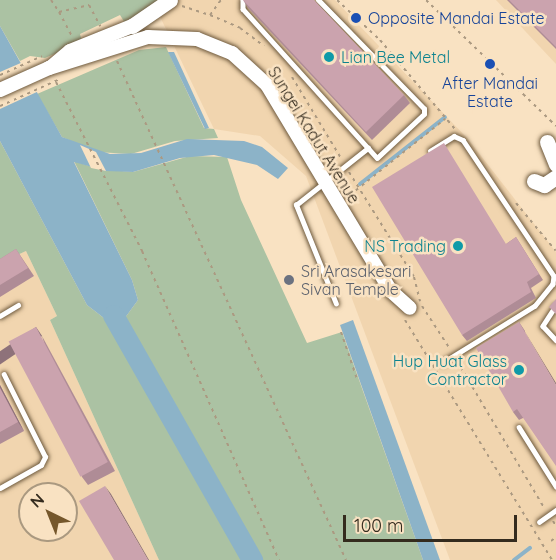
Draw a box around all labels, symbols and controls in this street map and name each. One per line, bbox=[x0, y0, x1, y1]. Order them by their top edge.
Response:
place label: Opposite Mandai Estate bbox=[368, 8, 544, 28]
marker: Opposite Mandai Estate bbox=[349, 11, 363, 25]
place label: Lian Bee Metal bbox=[341, 47, 450, 67]
marker: Lian Bee Metal bbox=[322, 50, 336, 64]
marker: After Mandai Estate bbox=[483, 57, 497, 71]
street label: Sungei Kadut Avenue bbox=[264, 63, 364, 207]
place label: After Mandai Estate bbox=[442, 73, 538, 111]
place label: NS Trading bbox=[364, 236, 446, 256]
marker: NS Trading bbox=[451, 239, 465, 253]
place label: Sri Arasakesari Sivan Temple bbox=[301, 261, 411, 299]
marker: Sri Arasakesari Sivan Temple bbox=[282, 273, 296, 287]
place label: Hup Huat Glass Contractor bbox=[393, 351, 507, 389]
marker: Hup Huat Glass Contractor bbox=[512, 363, 526, 377]
north arrow bbox=[18, 482, 78, 542]
text: N bbox=[26, 489, 48, 512]
scale bar bbox=[346, 503, 520, 541]
text: 100 m bbox=[354, 514, 403, 537]

